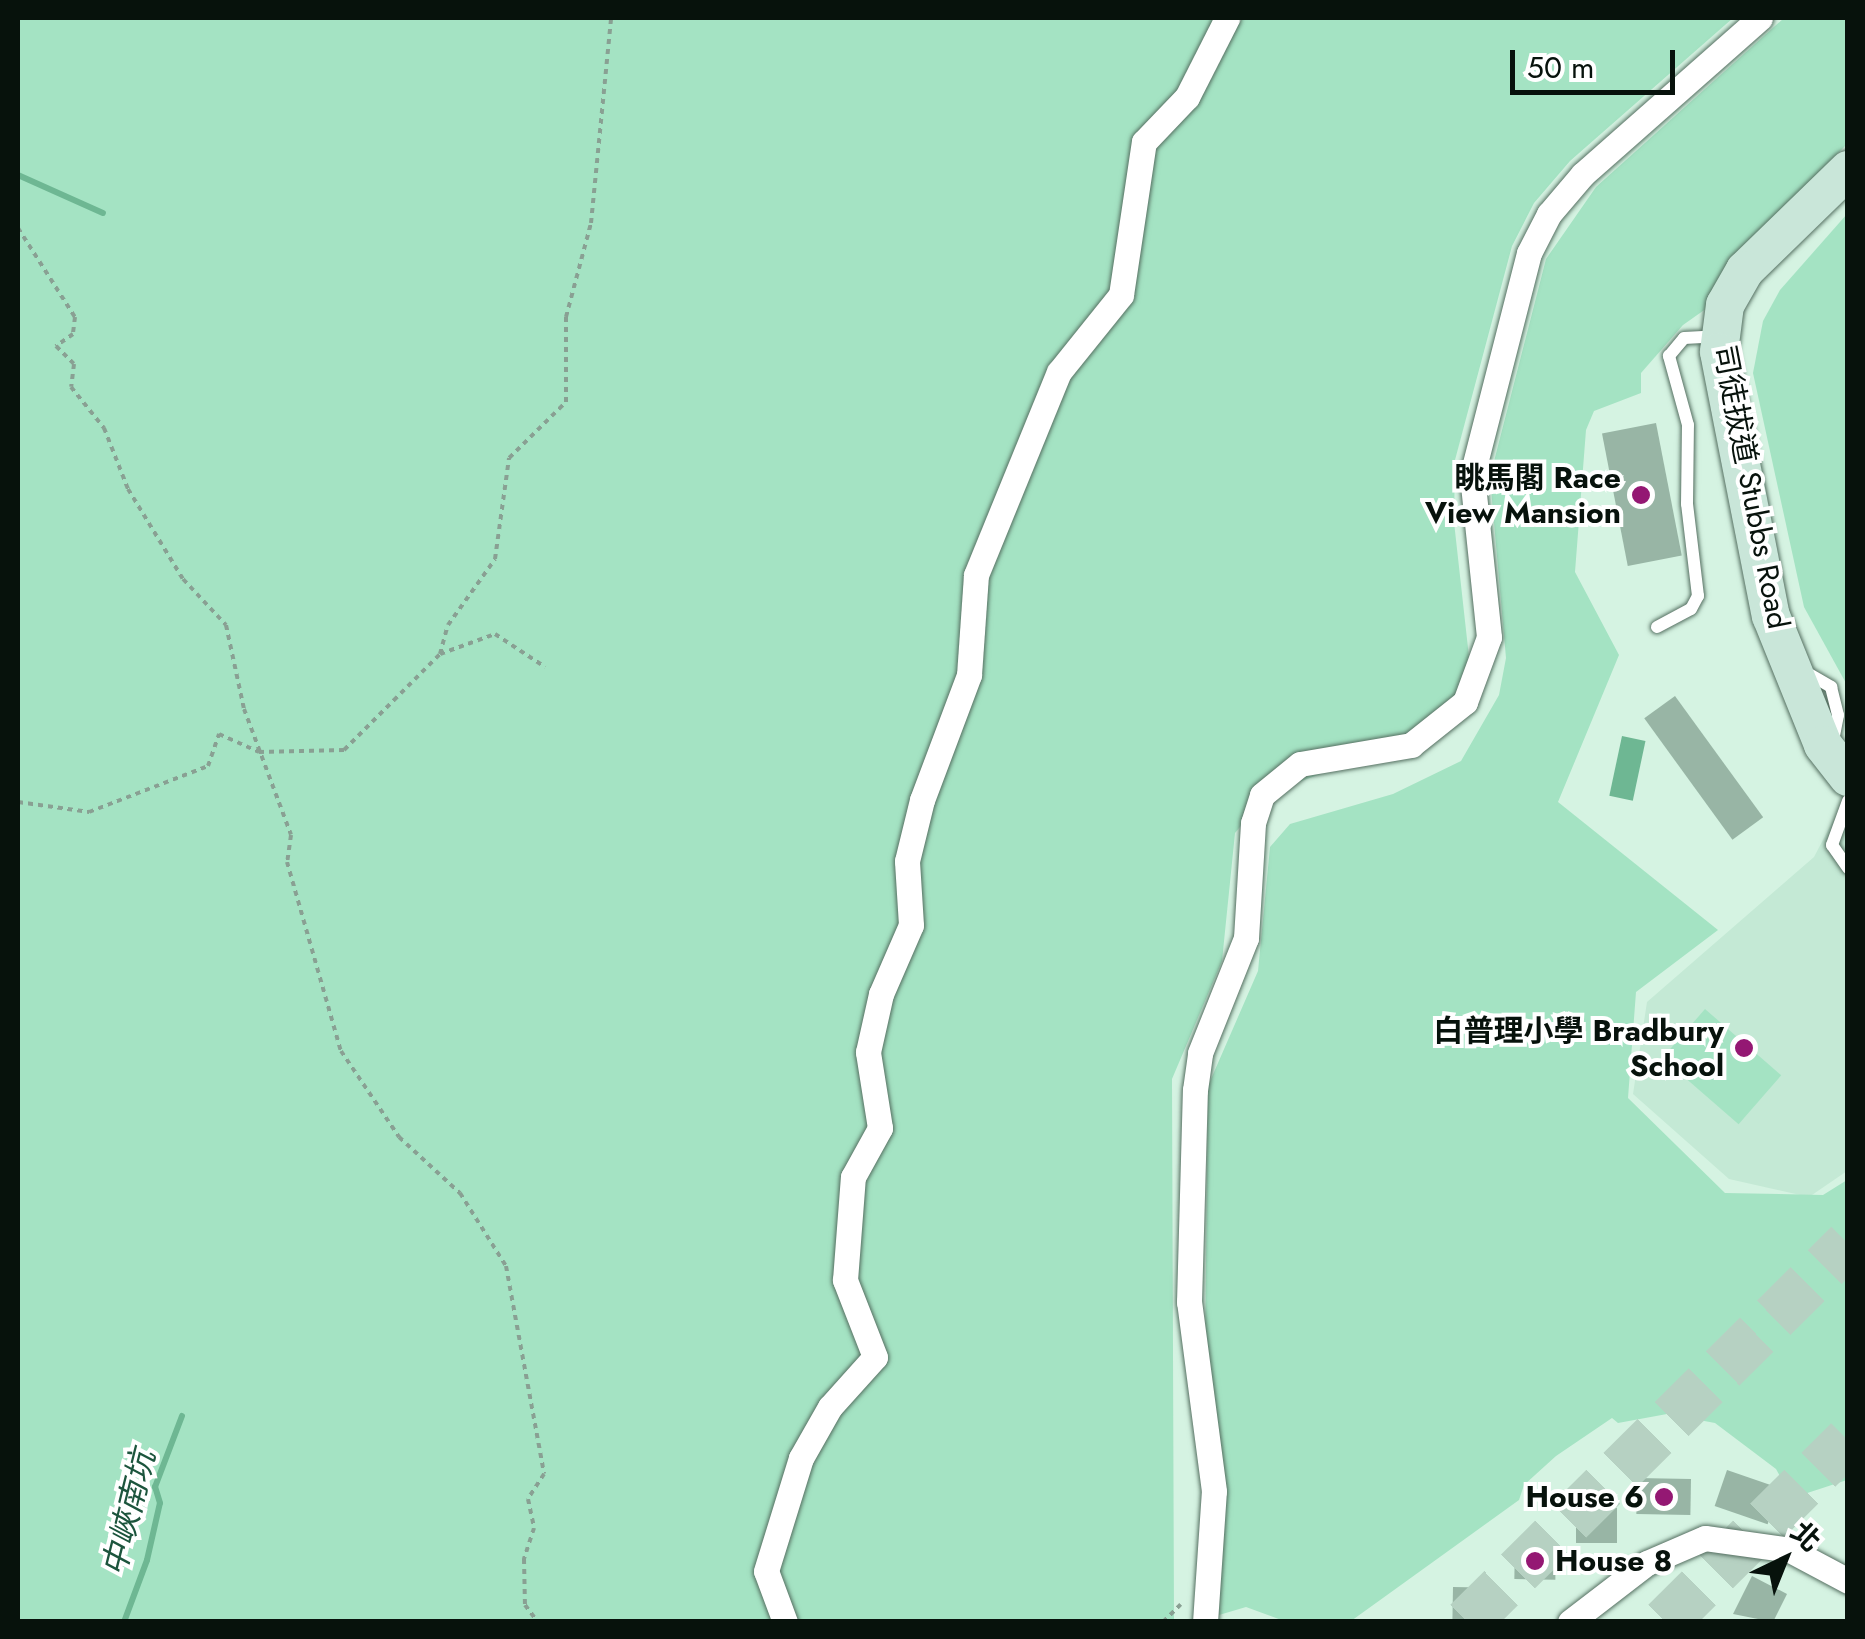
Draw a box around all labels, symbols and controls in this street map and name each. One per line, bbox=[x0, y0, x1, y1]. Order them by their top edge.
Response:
scale bar bbox=[1515, 30, 1680, 92]
text: 50 m bbox=[1527, 46, 1594, 89]
street label: 司徒拔道 Stubbs Road bbox=[1706, 342, 1796, 632]
place label: 眺馬閣 Race View Mansion bbox=[1425, 460, 1621, 530]
marker: 眺馬閣 Race View Mansion bbox=[1630, 484, 1652, 506]
place label: 白普理小學 Bradbury School bbox=[1433, 1013, 1724, 1084]
marker: 白普理小學 Bradbury School bbox=[1733, 1037, 1755, 1059]
water label: 中峽南坑 bbox=[95, 1446, 163, 1580]
place label: House 6 bbox=[1526, 1479, 1644, 1515]
marker: House 6 bbox=[1653, 1486, 1675, 1508]
north arrow bbox=[1735, 1509, 1835, 1609]
text: 北 bbox=[1782, 1512, 1830, 1561]
place label: House 8 bbox=[1555, 1543, 1672, 1579]
marker: House 8 bbox=[1524, 1550, 1546, 1572]

